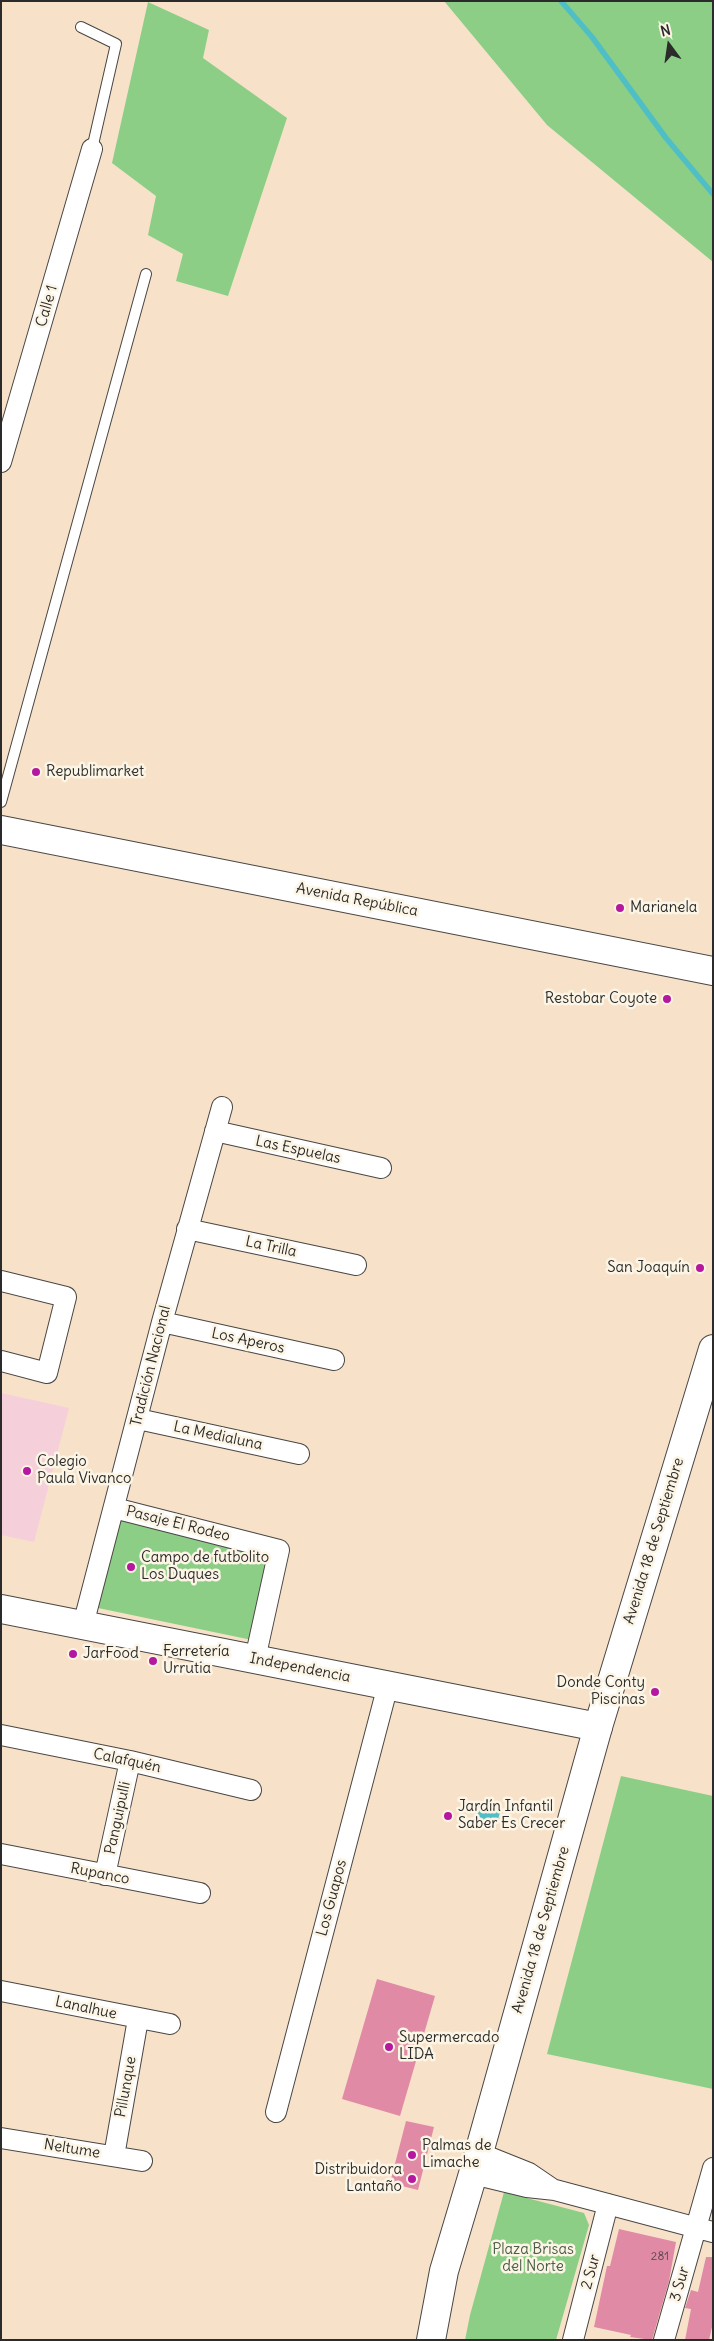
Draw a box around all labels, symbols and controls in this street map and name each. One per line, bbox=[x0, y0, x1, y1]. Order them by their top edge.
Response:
north arrow bbox=[644, 20, 694, 70]
text: N bbox=[658, 21, 672, 40]
street label: Calle 1 bbox=[32, 283, 62, 329]
place label: Republimarket bbox=[46, 763, 144, 781]
marker: Republimarket bbox=[30, 766, 42, 778]
street label: Avenida República bbox=[295, 879, 419, 921]
place label: Marianela bbox=[630, 899, 697, 917]
marker: Marianela bbox=[614, 902, 626, 914]
place label: Restobar Coyote bbox=[545, 990, 657, 1008]
marker: Restobar Coyote bbox=[661, 993, 673, 1005]
street label: Las Espuelas bbox=[254, 1132, 342, 1168]
street label: La Trilla bbox=[244, 1233, 298, 1261]
place label: San Joaquín bbox=[607, 1259, 690, 1277]
marker: San Joaquín bbox=[694, 1262, 706, 1274]
street label: Tradición Nacional bbox=[127, 1304, 175, 1428]
street label: Los Aperos bbox=[210, 1324, 286, 1358]
street label: La Medialuna bbox=[172, 1418, 264, 1454]
place label: Colegio Paula Vivanco bbox=[37, 1453, 132, 1488]
street label: Avenida 18 de Septiembre bbox=[620, 1456, 688, 1626]
marker: Colegio Paula Vivanco bbox=[21, 1465, 33, 1477]
street label: Pasaje El Rodeo bbox=[124, 1502, 232, 1546]
place label: Campo de futbolito Los Duques bbox=[141, 1549, 269, 1584]
marker: Campo de futbolito Los Duques bbox=[125, 1561, 137, 1573]
place label: Ferretería Urrutia bbox=[163, 1643, 230, 1678]
place label: JarFood bbox=[83, 1645, 139, 1663]
marker: JarFood bbox=[67, 1648, 79, 1660]
street label: Independencia bbox=[248, 1649, 352, 1687]
marker: Ferretería Urrutia bbox=[147, 1655, 159, 1667]
place label: Donde Conty Piscinas bbox=[557, 1674, 645, 1709]
marker: Donde Conty Piscinas bbox=[649, 1686, 661, 1698]
street label: Calafquén bbox=[92, 1745, 162, 1777]
street label: Panguipulli bbox=[102, 1780, 134, 1856]
place label: Jardín Infantil Saber Es Crecer bbox=[458, 1798, 565, 1833]
marker: Jardín Infantil Saber Es Crecer bbox=[442, 1810, 454, 1822]
street label: Avenida 18 de Septiembre bbox=[509, 1844, 573, 2016]
street label: Los Guapos bbox=[313, 1858, 351, 1938]
street label: Rupanco bbox=[69, 1859, 131, 1889]
street label: Lanalhue bbox=[54, 1993, 118, 2023]
place label: Supermercado LIDA bbox=[399, 2029, 499, 2064]
marker: Supermercado LIDA bbox=[383, 2041, 395, 2053]
street label: Pillunque bbox=[112, 2055, 140, 2119]
street label: Neltume bbox=[43, 2136, 101, 2162]
place label: Palmas de Limache bbox=[422, 2137, 492, 2172]
marker: Palmas de Limache bbox=[406, 2149, 418, 2161]
place label: Distribuidora Lantaño bbox=[314, 2161, 402, 2196]
marker: Distribuidora Lantaño bbox=[406, 2173, 418, 2185]
park label: Plaza Brisas del Norte bbox=[492, 2241, 574, 2276]
house number: 281 bbox=[651, 2250, 669, 2264]
street label: 2 Sur bbox=[578, 2253, 604, 2291]
street label: 3 Sur bbox=[666, 2265, 694, 2303]

